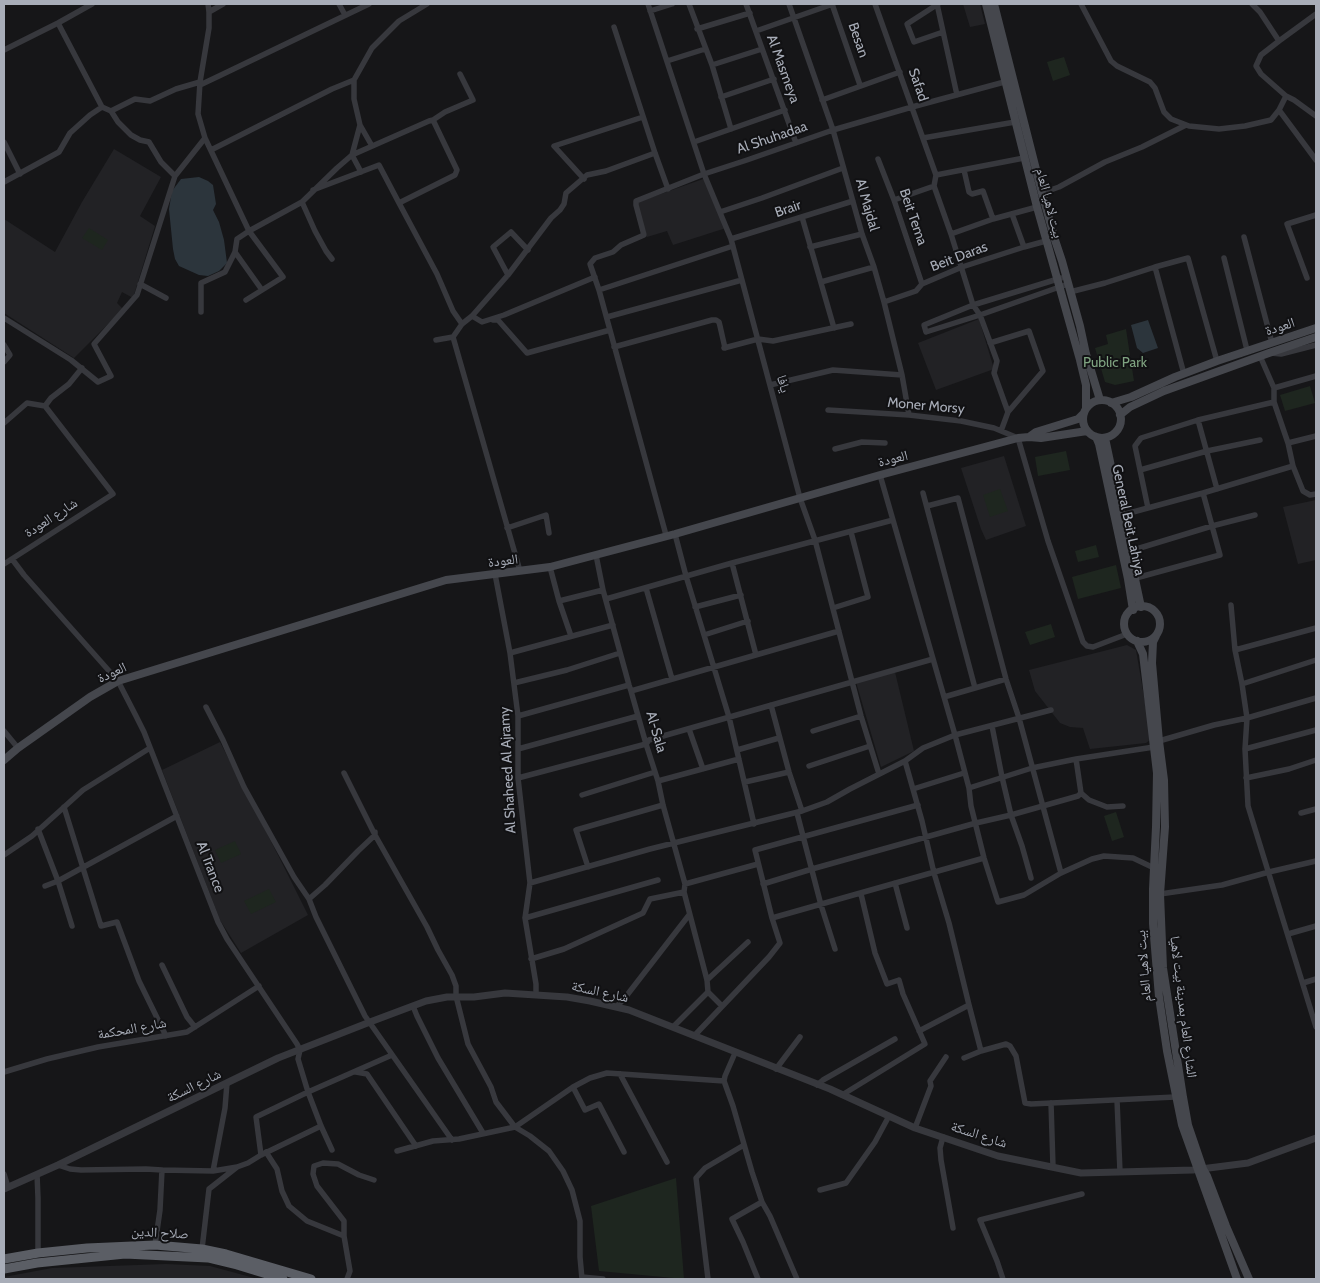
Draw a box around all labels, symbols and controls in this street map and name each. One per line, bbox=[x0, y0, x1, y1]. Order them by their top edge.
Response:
street label: Besan bbox=[844, 20, 872, 60]
street label: Al Masmeya bbox=[763, 32, 803, 106]
street label: Safad bbox=[905, 66, 931, 104]
street label: Al Shuhadaa bbox=[735, 118, 809, 158]
street label: بيت لاهيا العام bbox=[1032, 166, 1066, 240]
street label: Al Majdal bbox=[852, 177, 882, 233]
street label: Beit Tema bbox=[895, 186, 931, 248]
street label: Brair bbox=[773, 197, 803, 221]
street label: Beit Daras bbox=[928, 238, 990, 276]
street label: العودة bbox=[1263, 314, 1297, 340]
park label: Public Park bbox=[1083, 355, 1147, 371]
street label: يافا bbox=[773, 373, 793, 395]
street label: Moner Morsy bbox=[887, 394, 965, 418]
street label: العودة bbox=[876, 447, 910, 471]
street label: General Beit Lahiya bbox=[1108, 463, 1148, 577]
street label: شارع العودة bbox=[21, 495, 81, 541]
street label: العودة bbox=[487, 551, 519, 571]
street label: العودة bbox=[95, 659, 129, 687]
street label: Al Shaheed Al Ajramy bbox=[496, 706, 520, 834]
street label: Al-Sala bbox=[642, 709, 670, 755]
street label: Al Trance bbox=[193, 839, 227, 895]
street label: بيت لاهيا العام bbox=[1132, 929, 1156, 1003]
street label: الشارع العام بمدينة بيت لاهيا bbox=[1166, 935, 1200, 1079]
street label: شارع السكة bbox=[570, 978, 630, 1006]
street label: شارع المحكمة bbox=[96, 1015, 168, 1043]
street label: شارع السكة bbox=[164, 1066, 224, 1106]
street label: شارع السكة bbox=[949, 1118, 1009, 1152]
street label: صلاح الدين bbox=[131, 1223, 189, 1243]

